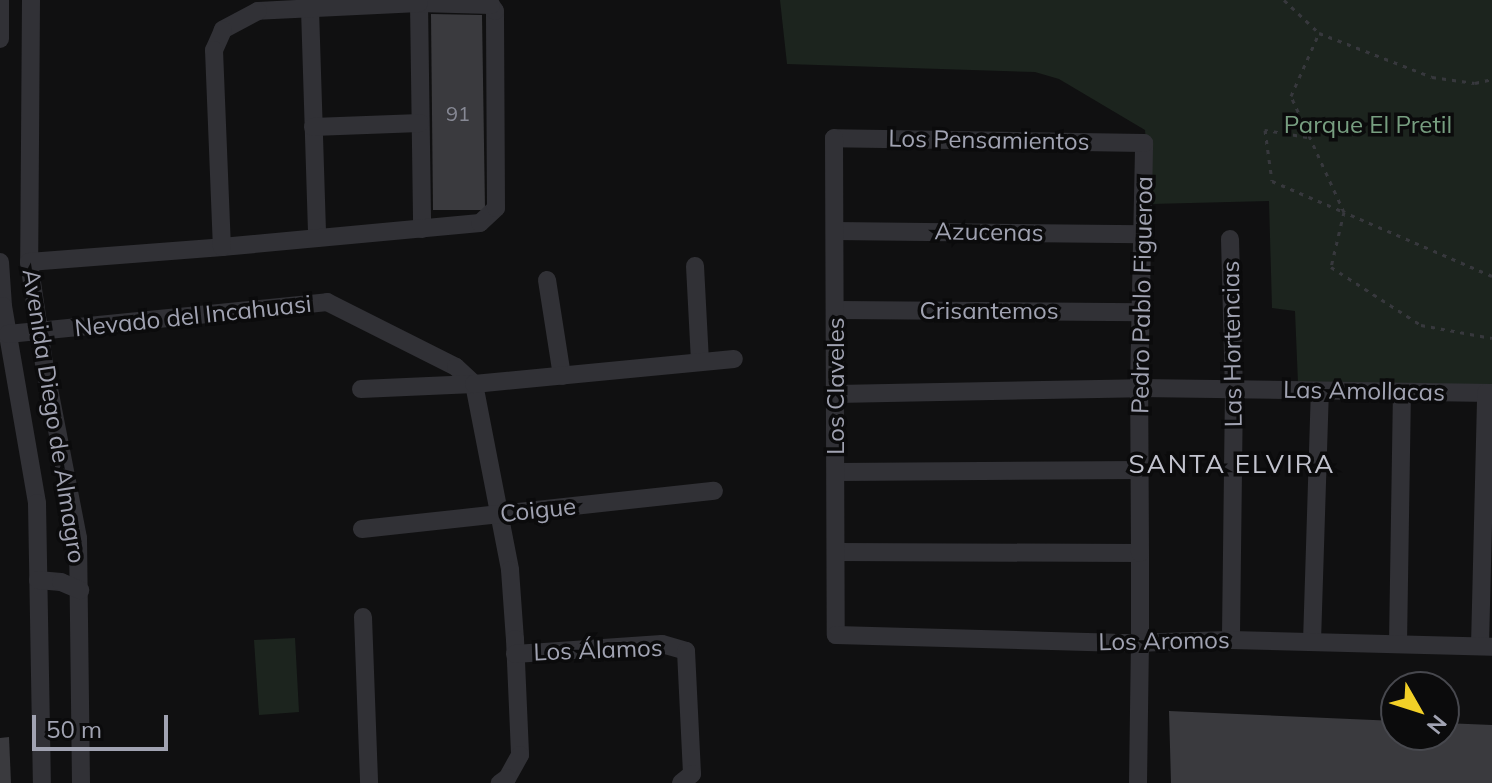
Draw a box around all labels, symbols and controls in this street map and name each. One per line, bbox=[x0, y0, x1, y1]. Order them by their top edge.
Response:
house number: 91 bbox=[446, 101, 470, 125]
park label: Parque El Pretil bbox=[1284, 111, 1452, 139]
street label: Los Pensamientos bbox=[888, 124, 1090, 156]
street label: Pedro Pablo Figueroa bbox=[1126, 176, 1158, 414]
street label: Azucenas bbox=[934, 217, 1044, 247]
street label: Las Hortencias bbox=[1216, 261, 1248, 427]
street label: Avenida Diego de Almagro bbox=[16, 267, 92, 565]
street label: Nevado del Incahuasi bbox=[73, 289, 313, 343]
street label: Crisantemos bbox=[919, 297, 1059, 325]
street label: Los Claveles bbox=[822, 317, 850, 455]
street label: Las Amollacas bbox=[1283, 375, 1445, 407]
district label: SANTA ELVIRA bbox=[1129, 448, 1335, 480]
street label: Coigue bbox=[499, 492, 577, 528]
street label: Los Aromos bbox=[1098, 625, 1230, 657]
street label: Los Álamos bbox=[533, 633, 663, 667]
north arrow bbox=[1380, 671, 1460, 751]
scale bar bbox=[36, 699, 172, 749]
text: N bbox=[1421, 710, 1453, 740]
text: 50 m bbox=[46, 714, 102, 744]

